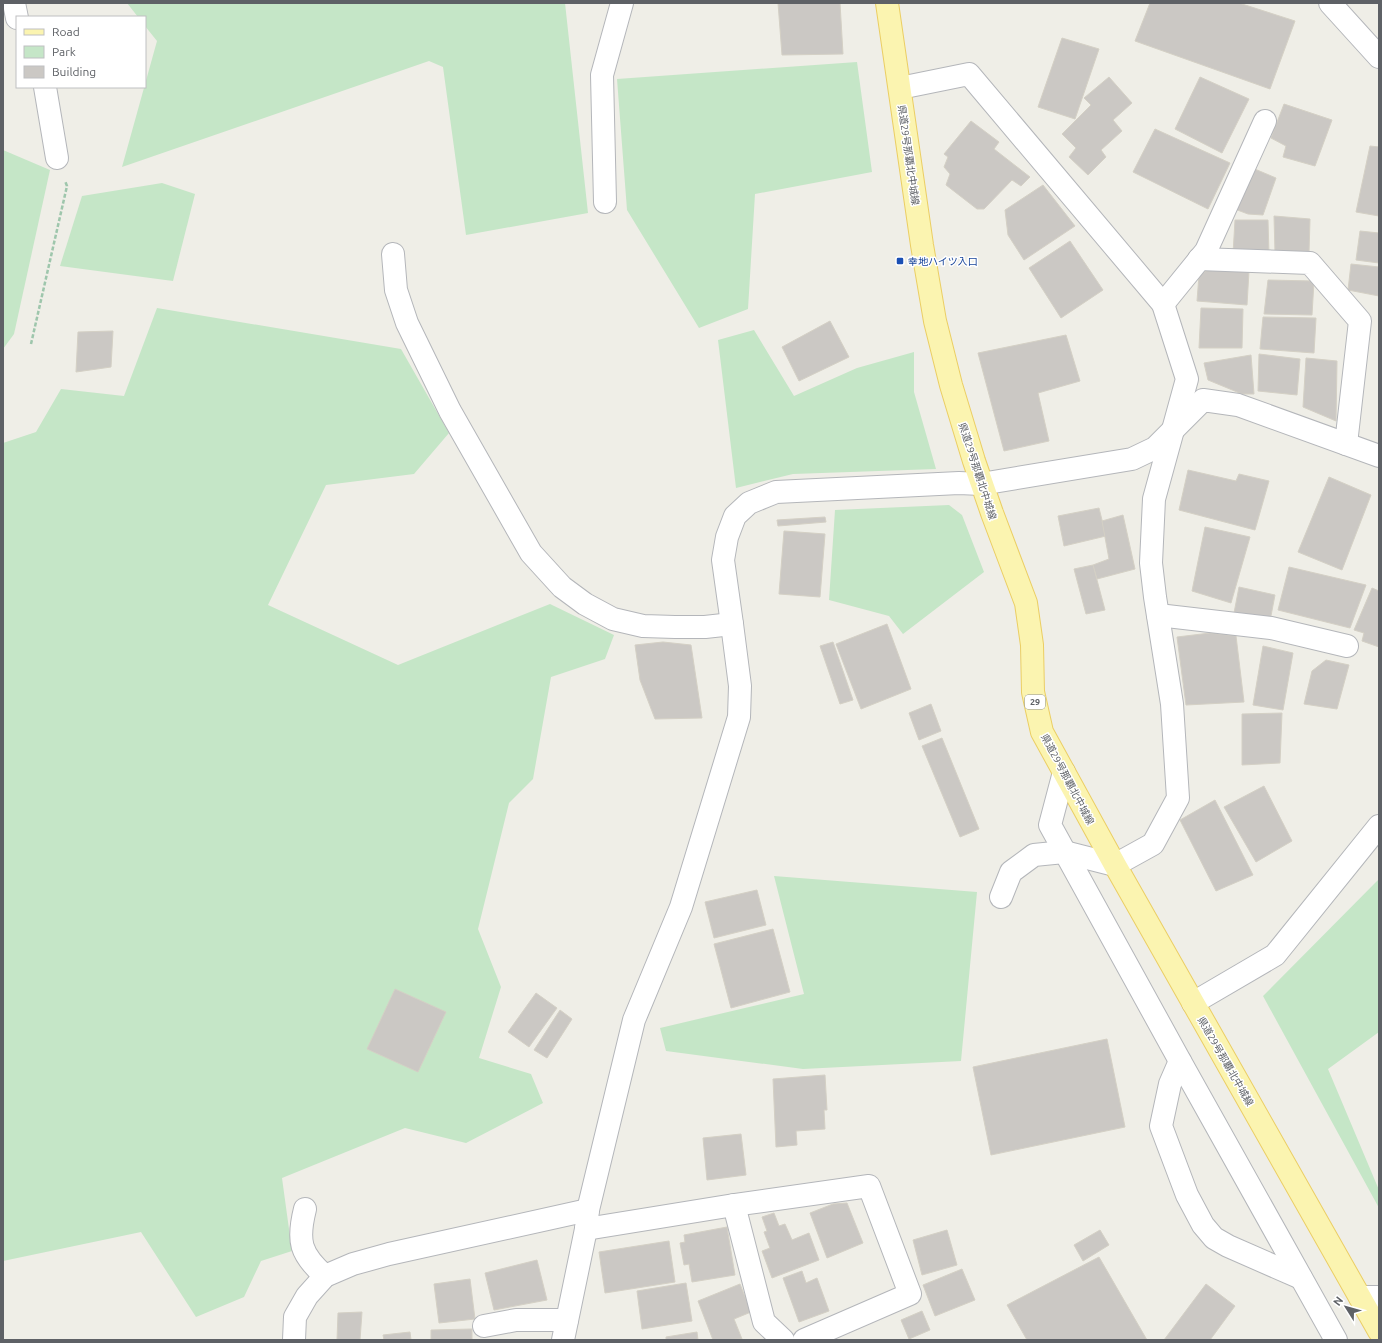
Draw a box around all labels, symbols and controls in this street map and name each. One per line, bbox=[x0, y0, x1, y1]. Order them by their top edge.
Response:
legend bbox=[16, 16, 146, 88]
text: Road bbox=[52, 25, 80, 38]
text: Park bbox=[52, 45, 76, 58]
text: Building bbox=[52, 65, 96, 78]
street label: 県道29号那覇北中城線 bbox=[896, 104, 921, 206]
marker: 幸地ハイツ入口 bbox=[895, 256, 905, 266]
place label: 幸地ハイツ入口 bbox=[908, 256, 978, 267]
street label: 県道29号那覇北中城線 bbox=[957, 421, 998, 521]
road number: 29 bbox=[1025, 695, 1045, 709]
street label: 県道29号那覇北中城線 bbox=[1039, 732, 1096, 827]
street label: 県道29号那覇北中城線 bbox=[1195, 1015, 1256, 1108]
north arrow bbox=[1326, 1287, 1366, 1327]
text: N bbox=[1331, 1294, 1345, 1308]

